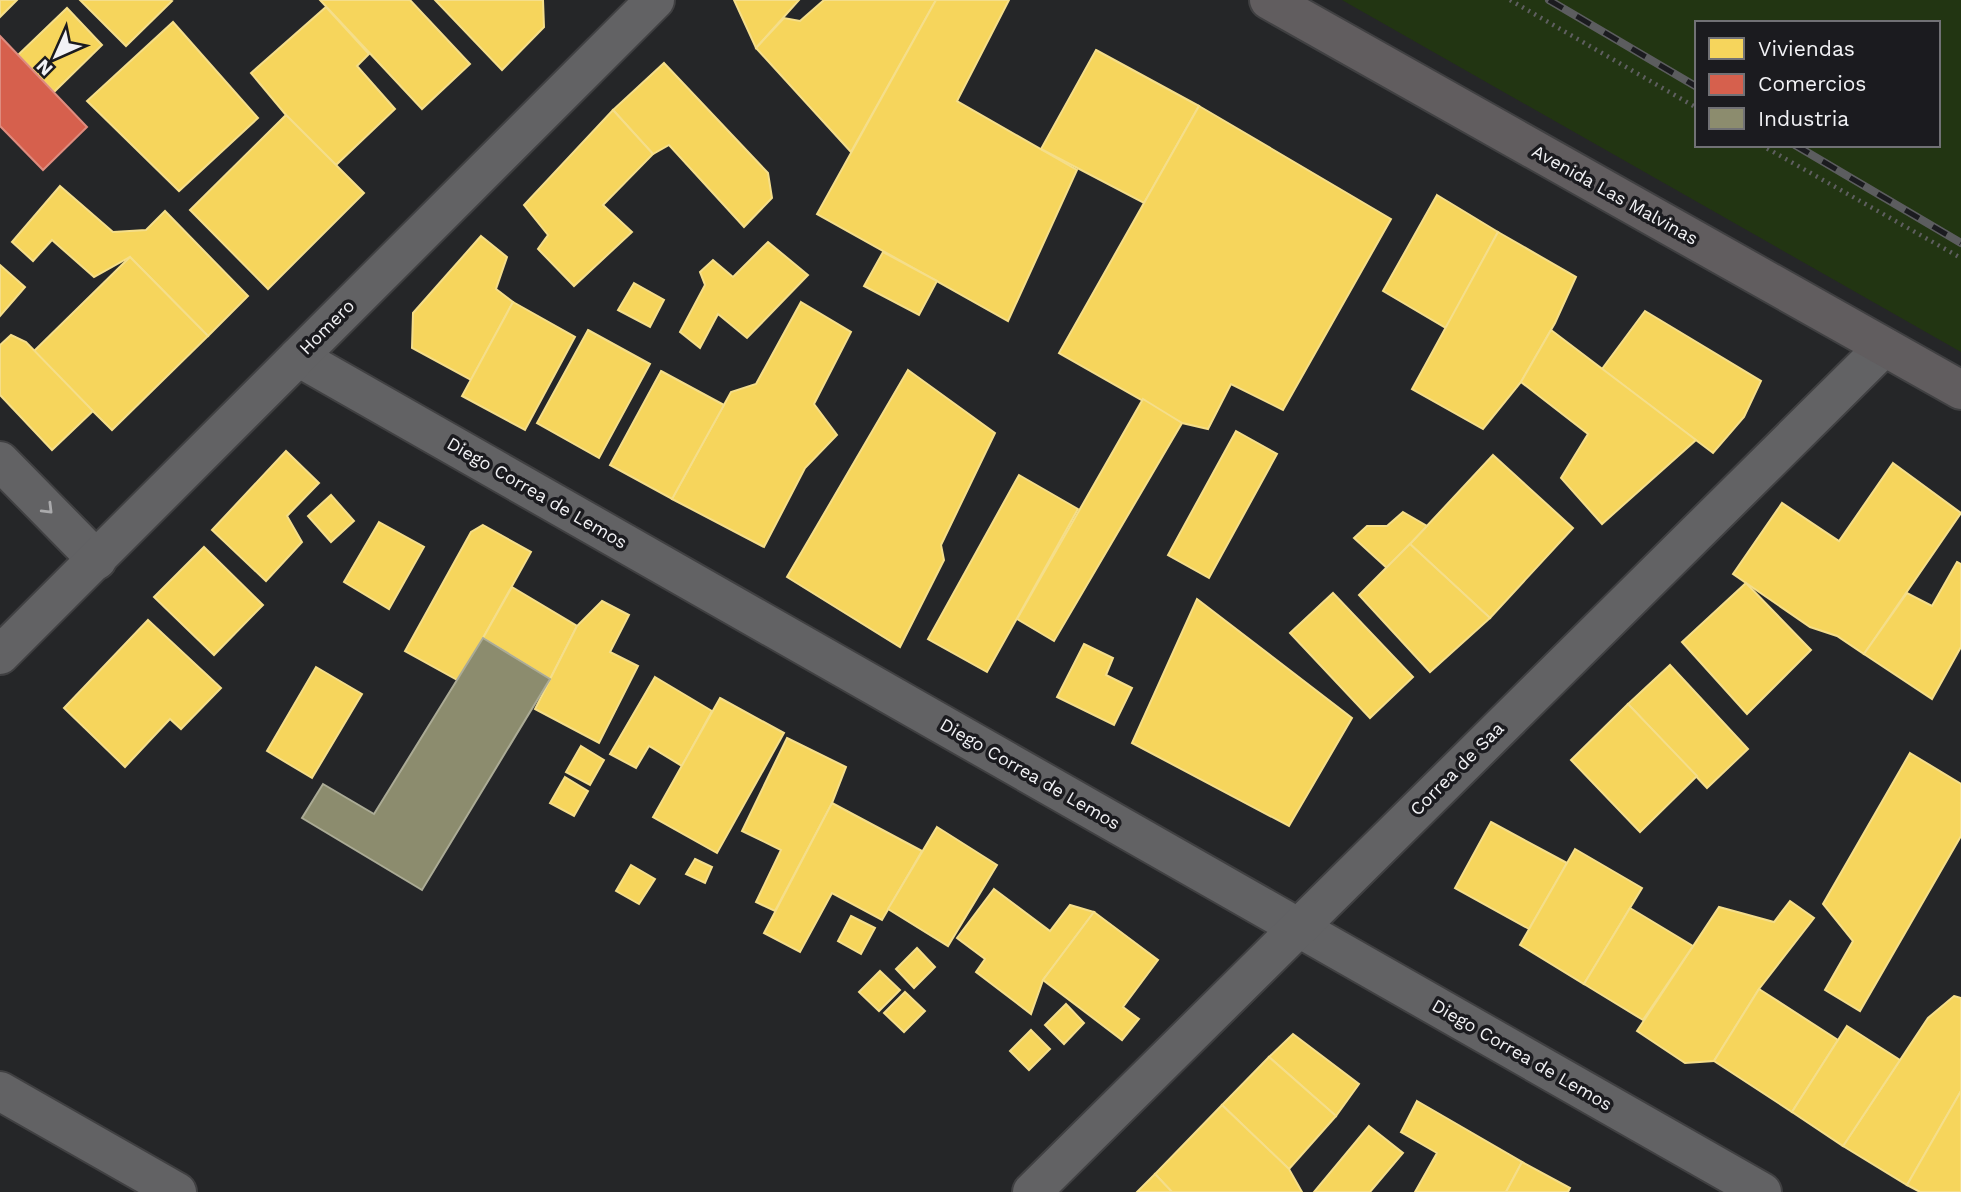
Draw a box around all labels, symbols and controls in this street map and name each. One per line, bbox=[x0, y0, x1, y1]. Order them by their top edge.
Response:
north arrow bbox=[21, 21, 91, 91]
legend bbox=[1695, 21, 1940, 147]
text: Viviendas bbox=[1758, 36, 1855, 61]
text: N bbox=[31, 55, 57, 81]
text: Comercios bbox=[1758, 71, 1866, 96]
text: Industria bbox=[1758, 106, 1849, 131]
street label: Avenida Las Malvinas bbox=[1529, 140, 1702, 249]
street label: Homero bbox=[295, 295, 359, 359]
street label: Diego Correa de Lemos bbox=[443, 432, 631, 553]
one-way arrow bbox=[39, 501, 52, 514]
street label: Diego Correa de Lemos bbox=[936, 713, 1124, 834]
street label: Correa de Saa bbox=[1406, 718, 1508, 820]
street label: Diego Correa de Lemos bbox=[1428, 994, 1616, 1115]

